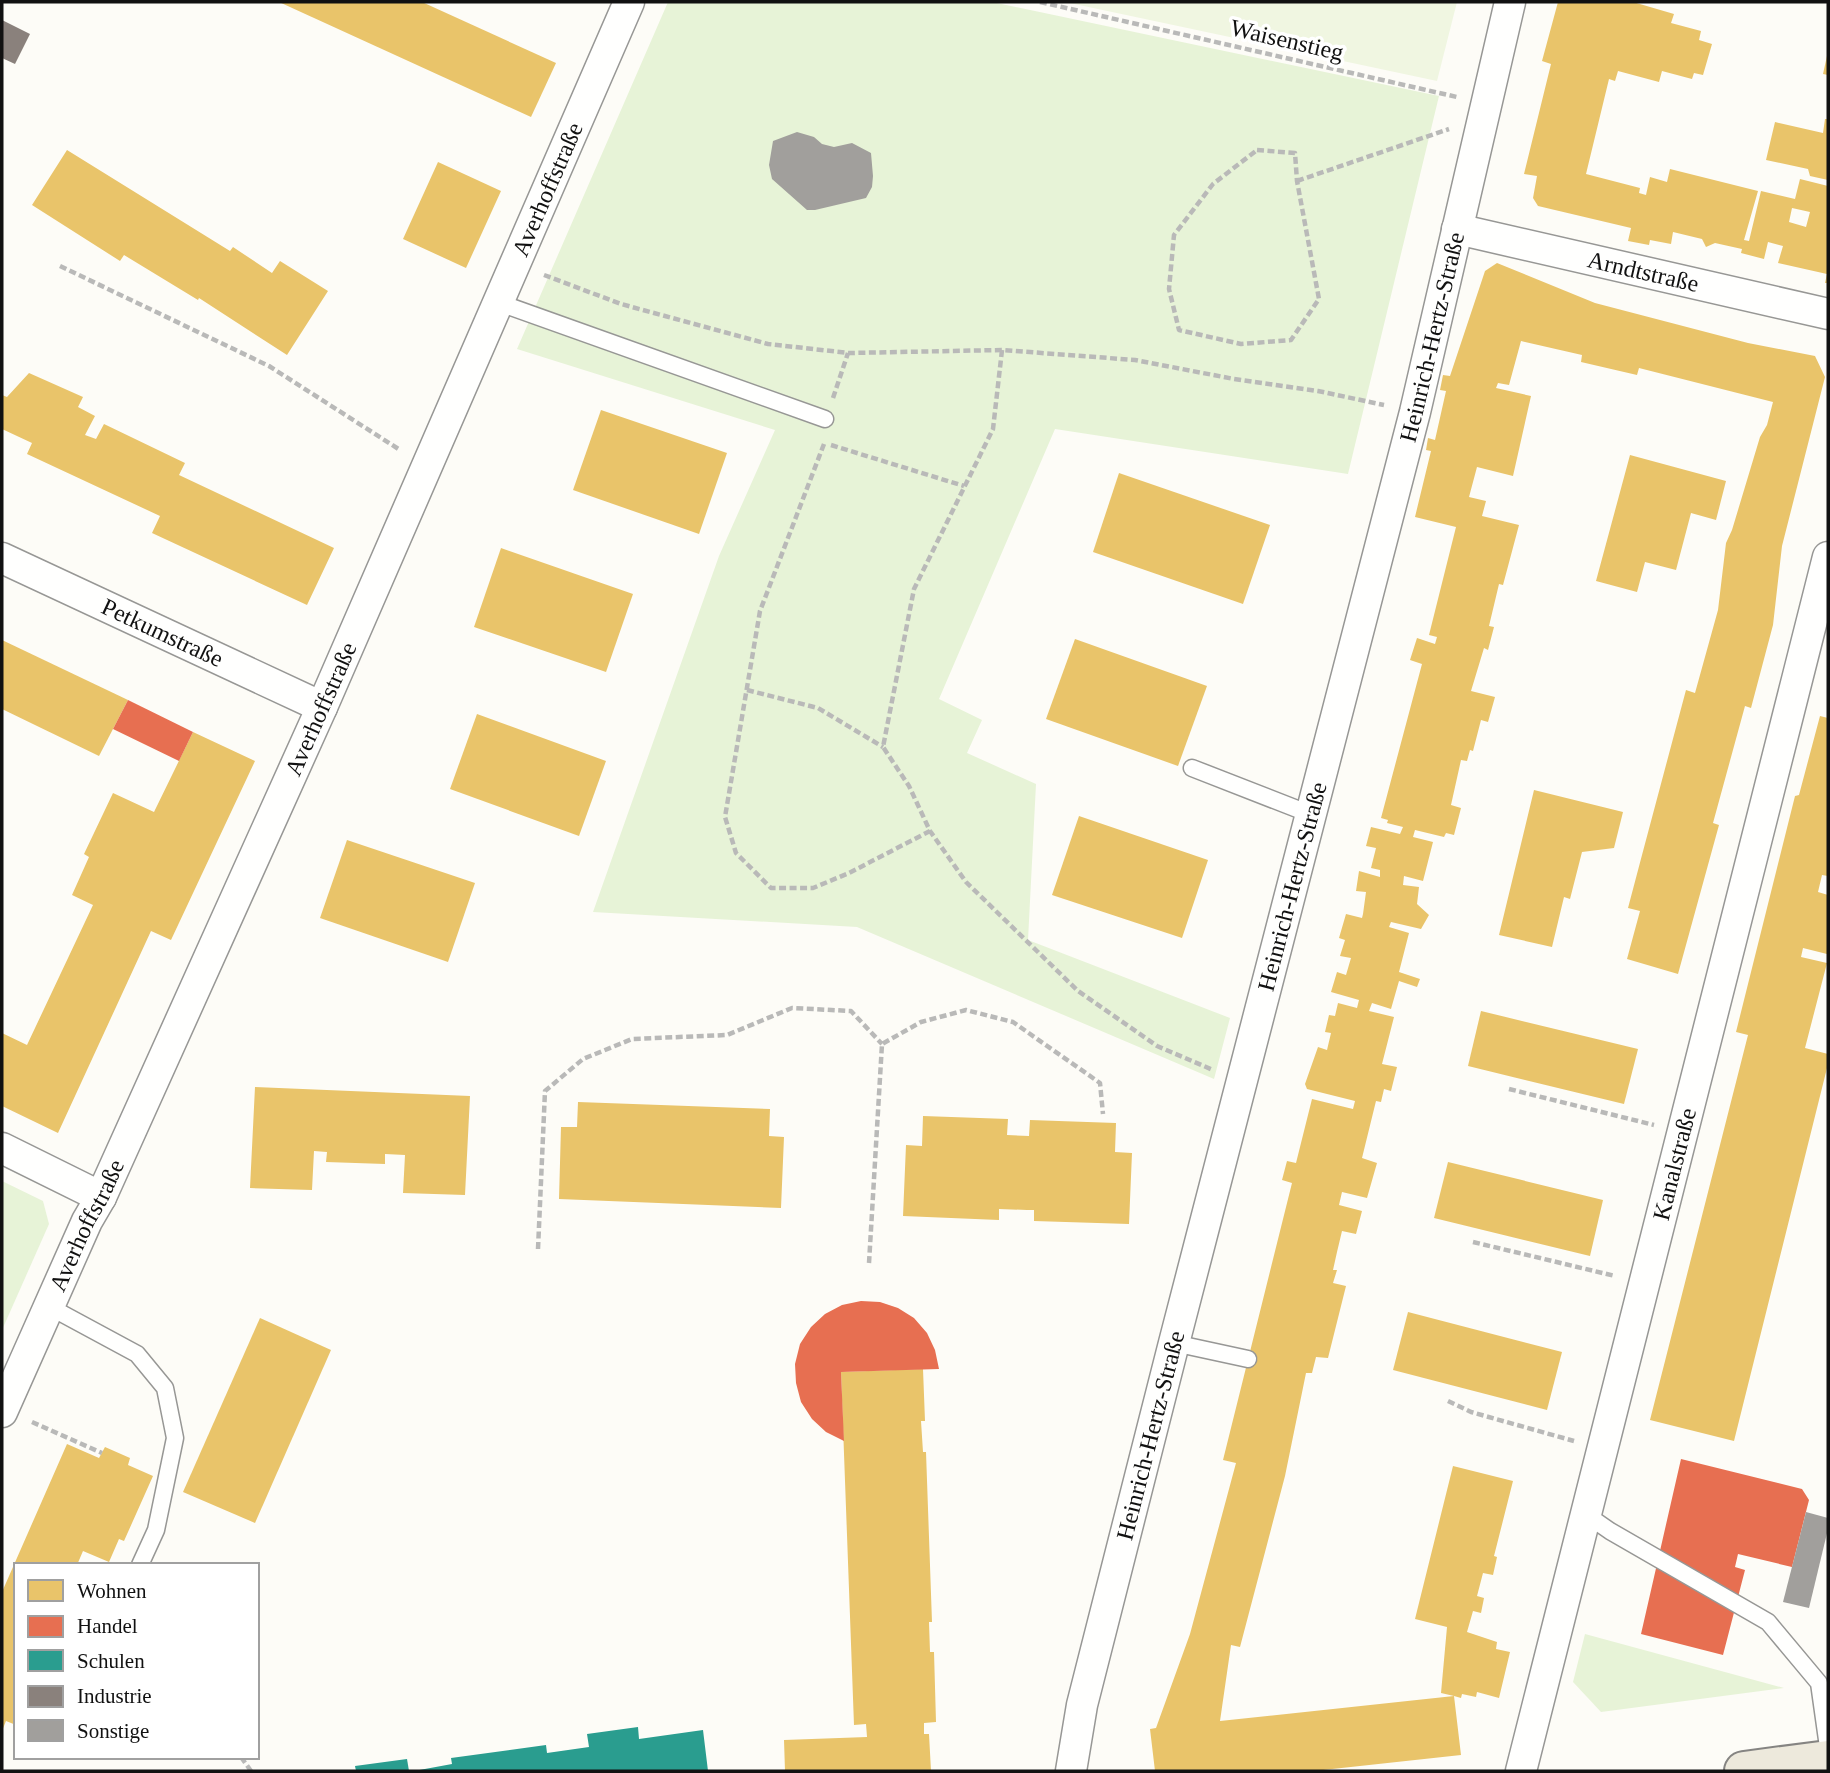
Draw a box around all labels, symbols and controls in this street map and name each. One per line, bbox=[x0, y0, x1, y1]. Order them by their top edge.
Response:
street label: Waisenstieg bbox=[1228, 14, 1346, 66]
street label: Averhoffstraße bbox=[507, 119, 588, 260]
street label: Heinrich-Hertz-Straße bbox=[1395, 230, 1469, 445]
street label: Arndtstraße bbox=[1585, 246, 1701, 297]
street label: Petkumstraße bbox=[98, 593, 227, 672]
street label: Averhoffstraße bbox=[280, 638, 362, 780]
street label: Heinrich-Hertz-Straße bbox=[1253, 779, 1332, 994]
street label: Kanalstraße bbox=[1648, 1105, 1701, 1223]
street label: Averhoffstraße bbox=[44, 1155, 129, 1295]
street label: Heinrich-Hertz-Straße bbox=[1111, 1328, 1190, 1543]
legend bbox=[14, 1563, 259, 1759]
text: Wohnen bbox=[77, 1579, 147, 1603]
text: Handel bbox=[77, 1614, 138, 1638]
text: Schulen bbox=[77, 1649, 145, 1673]
text: Industrie bbox=[77, 1684, 152, 1708]
text: Sonstige bbox=[77, 1719, 149, 1743]

